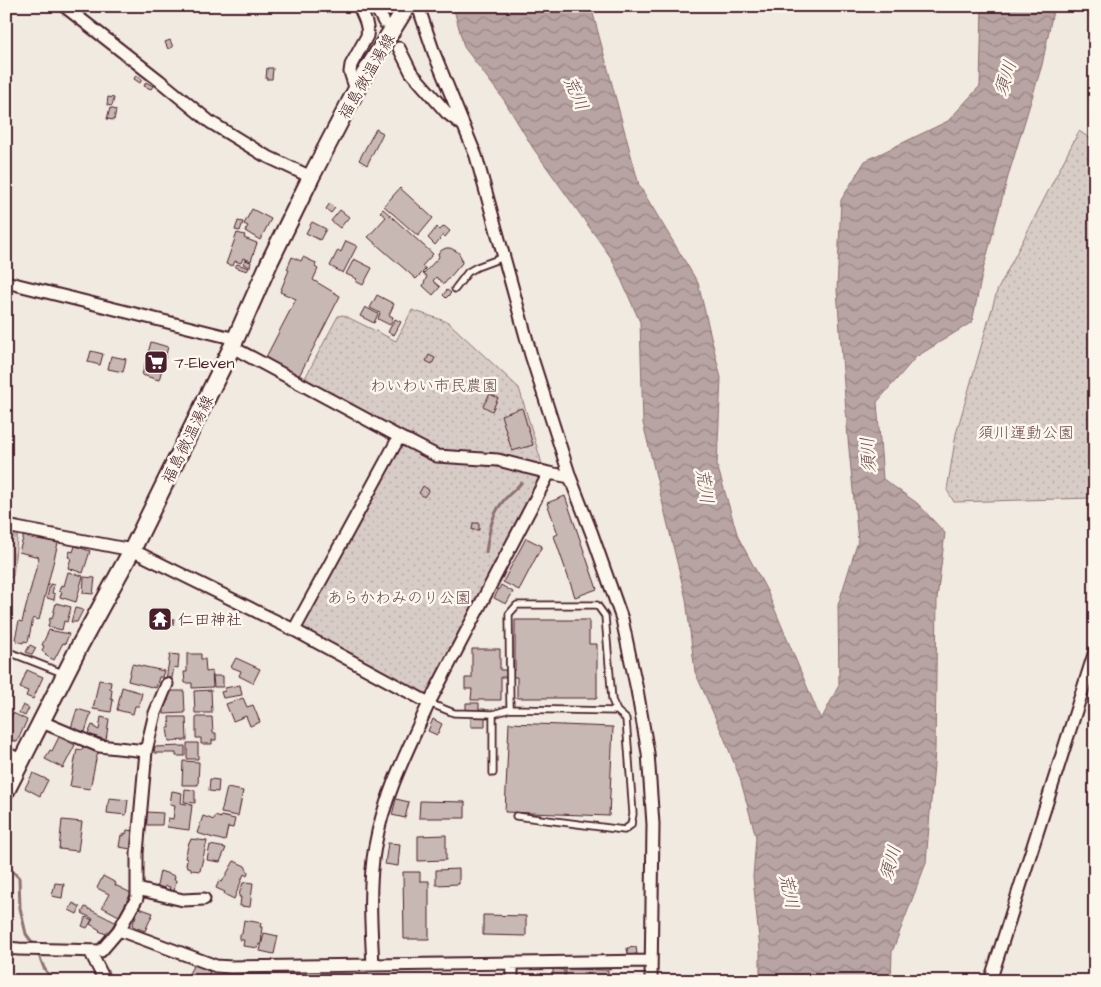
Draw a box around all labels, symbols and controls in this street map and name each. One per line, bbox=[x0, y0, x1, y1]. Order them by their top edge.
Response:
street label: 福島微温湯線 bbox=[333, 29, 400, 124]
water label: 須川 bbox=[988, 57, 1023, 99]
water label: 荒川 bbox=[557, 72, 594, 115]
supermarket icon: 7-Eleven bbox=[143, 349, 169, 375]
place label: 7-Eleven bbox=[174, 352, 234, 374]
park label: わいわい市民農園 bbox=[370, 375, 498, 397]
street label: 福島微温湯線 bbox=[157, 391, 219, 487]
park label: 須川運動公園 bbox=[978, 422, 1074, 444]
water label: 須川 bbox=[855, 436, 882, 474]
water label: 荒川 bbox=[690, 467, 719, 506]
park label: あらかわみのり公園 bbox=[327, 587, 471, 609]
temple icon: 仁田神社 bbox=[147, 606, 173, 632]
place label: 仁田神社 bbox=[178, 609, 242, 631]
water label: 須川 bbox=[874, 842, 907, 884]
water label: 荒川 bbox=[773, 871, 804, 911]

